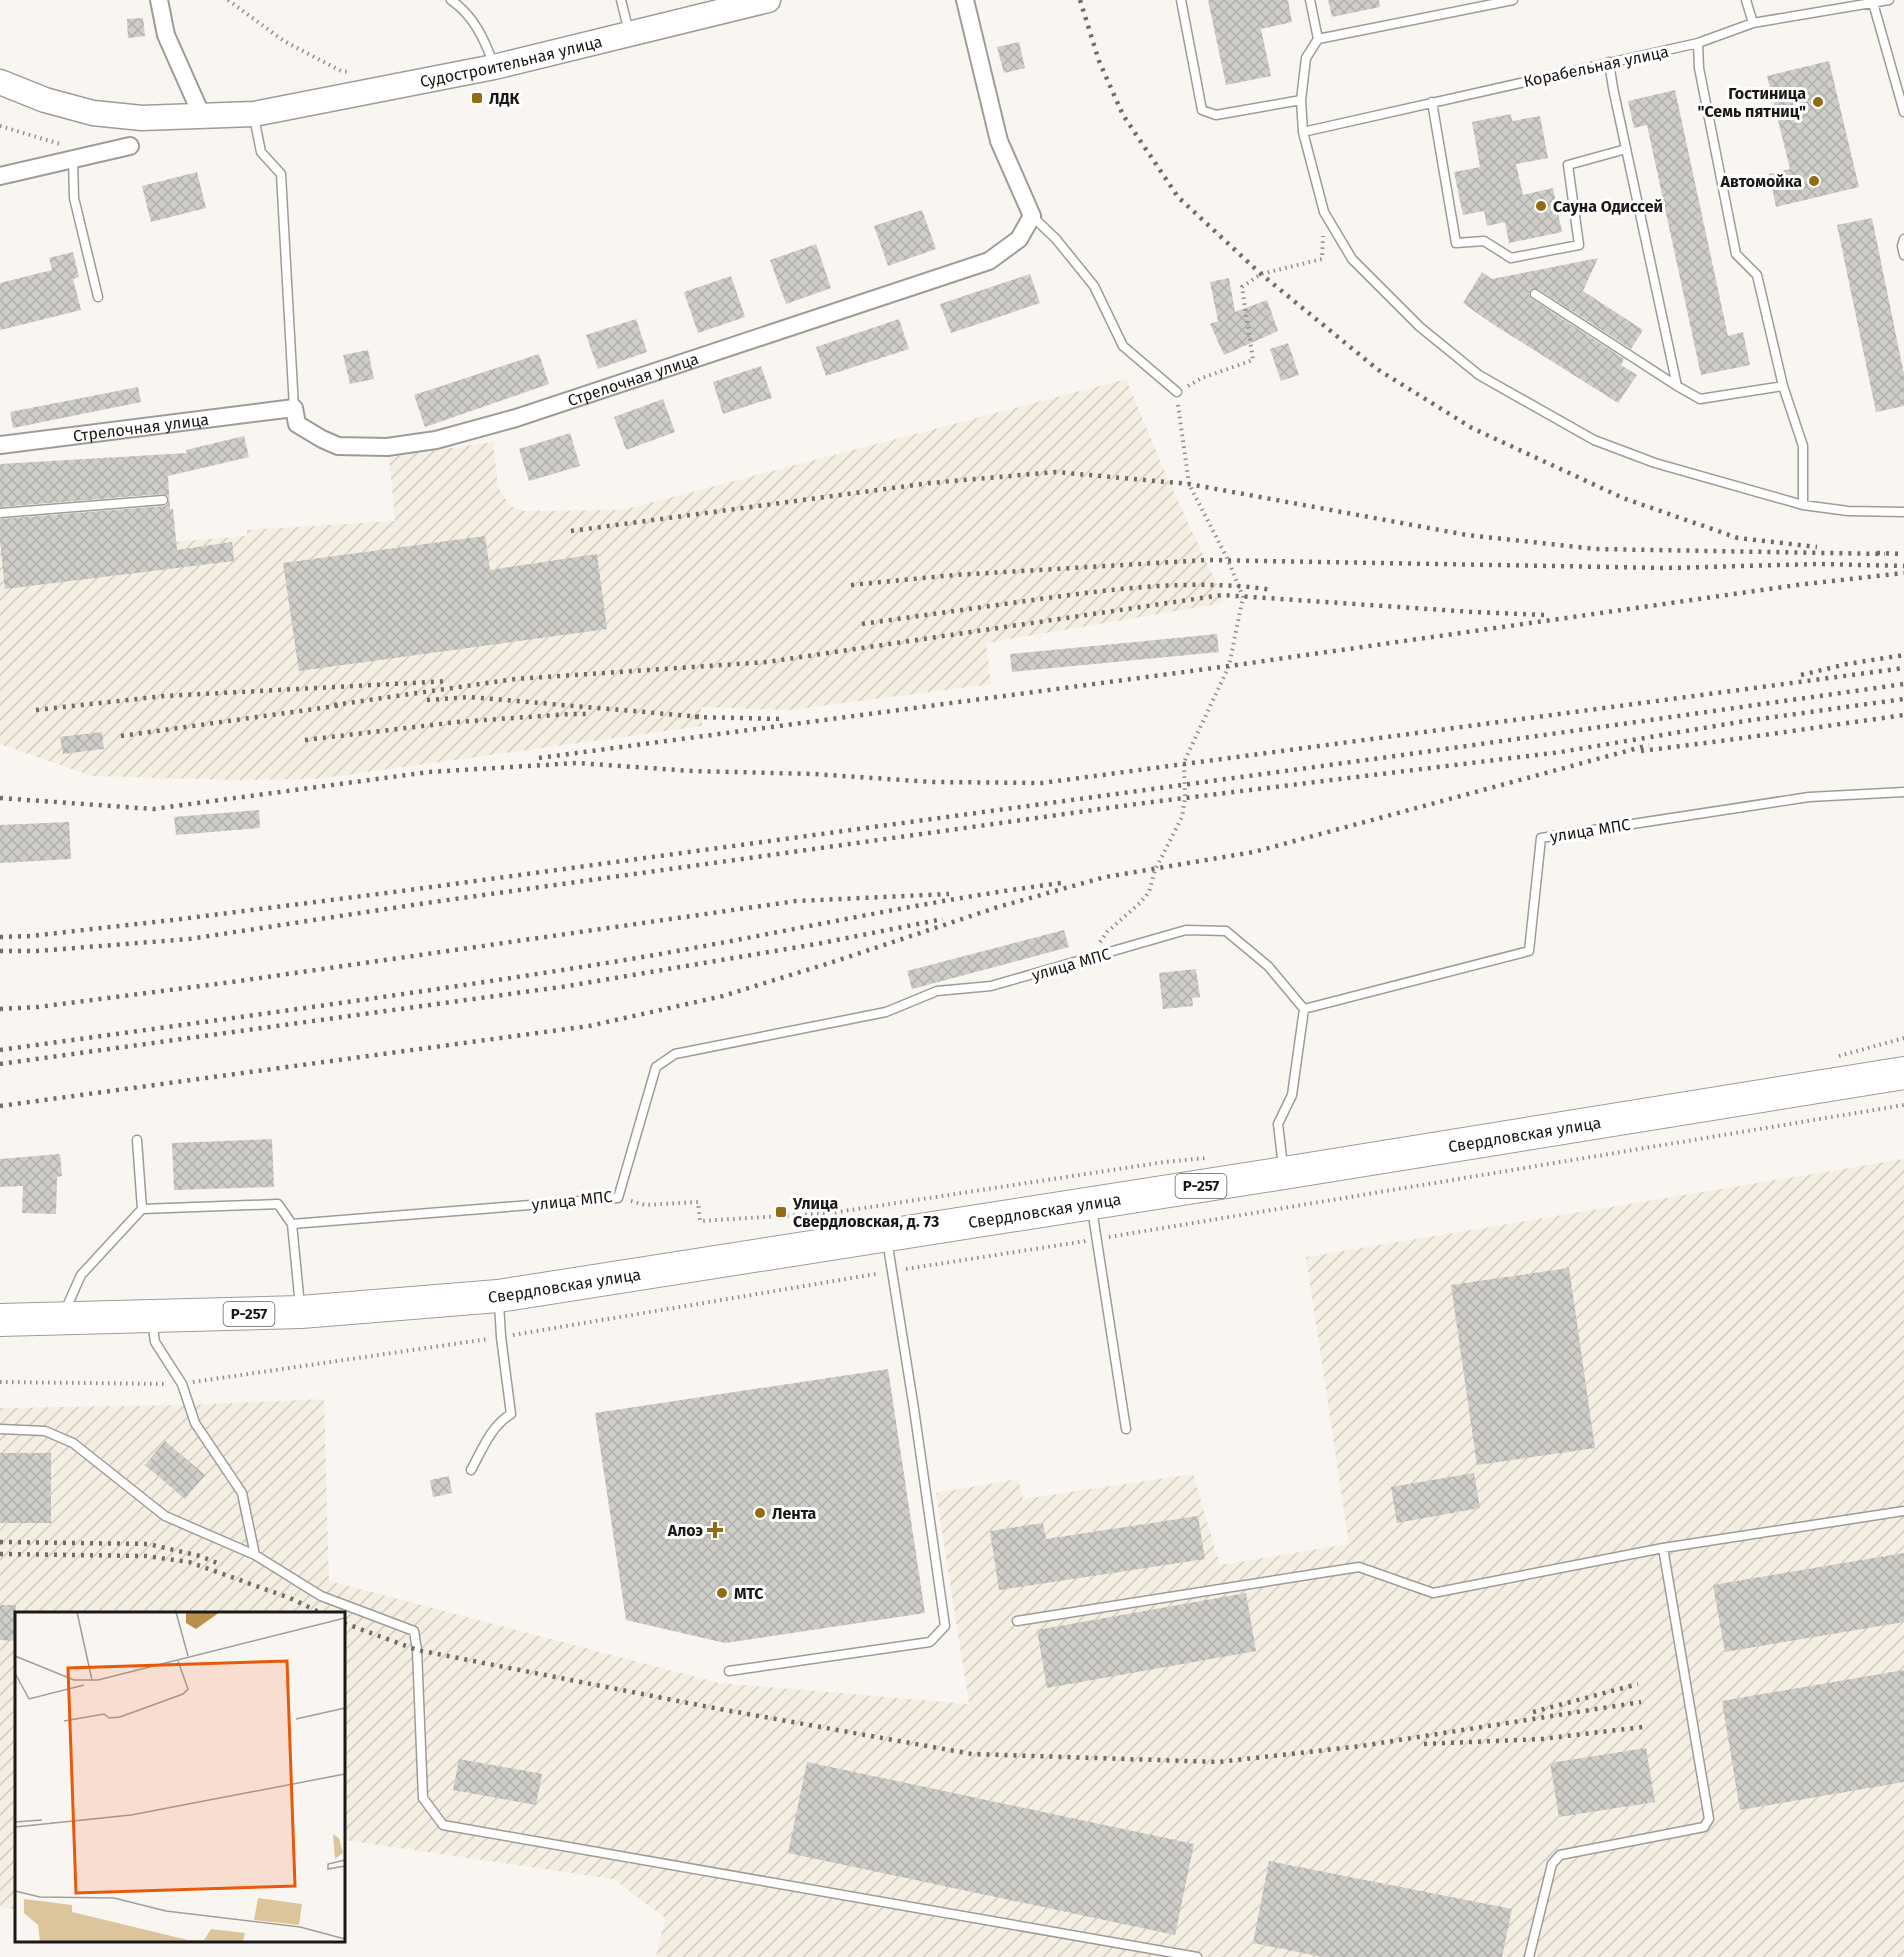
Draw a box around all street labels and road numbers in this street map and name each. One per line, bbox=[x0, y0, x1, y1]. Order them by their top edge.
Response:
street label: Судостроительная улица bbox=[418, 32, 604, 91]
street label: Корабельная улица bbox=[1522, 42, 1670, 91]
street label: Стрелочная улица bbox=[565, 349, 701, 410]
street label: Стрелочная улица bbox=[72, 410, 210, 446]
street label: улица МПС bbox=[1549, 815, 1632, 846]
street label: улица МПС bbox=[1030, 944, 1113, 985]
street label: Свердловская улица bbox=[1447, 1113, 1602, 1156]
road number: Р-257 bbox=[1176, 1174, 1226, 1198]
street label: улица МПС bbox=[531, 1187, 613, 1214]
street label: Свердловская улица bbox=[967, 1190, 1122, 1232]
street label: Свердловская улица bbox=[487, 1265, 642, 1307]
road number: Р-257 bbox=[224, 1302, 274, 1326]

